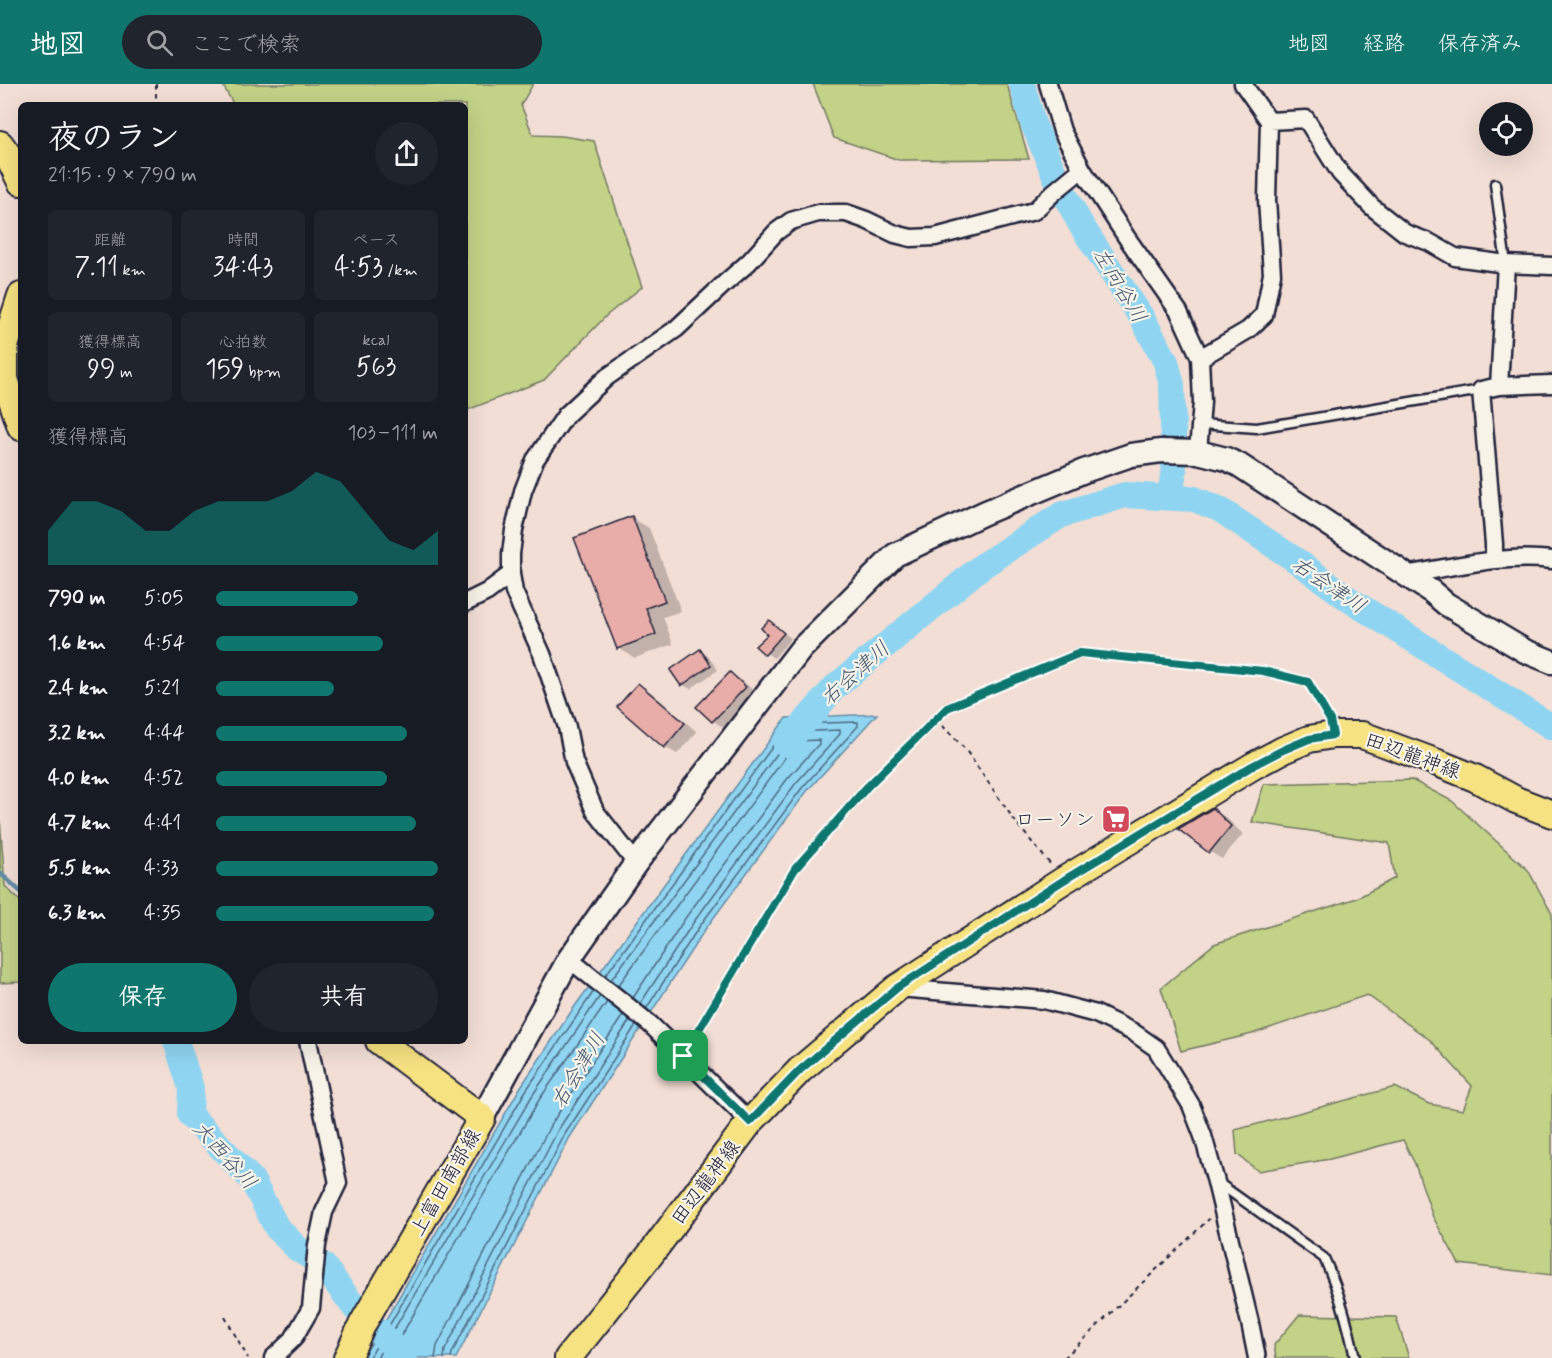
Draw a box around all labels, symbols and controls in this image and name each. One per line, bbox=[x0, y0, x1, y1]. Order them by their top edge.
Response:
search box bbox=[122, 15, 542, 69]
icon: search bbox=[143, 26, 176, 59]
text: 地図 bbox=[30, 27, 86, 64]
text: 地図 bbox=[1288, 30, 1330, 58]
text: 経路 bbox=[1363, 30, 1405, 58]
text: 保存済み bbox=[1438, 30, 1522, 58]
text: ここで検索 bbox=[191, 31, 301, 59]
map controls bbox=[1479, 102, 1533, 156]
button: locate bbox=[1479, 102, 1533, 156]
text: 夜のラン bbox=[48, 117, 180, 161]
button: share bbox=[375, 122, 438, 185]
text: 21:15 · 9 × 790 m bbox=[48, 162, 197, 189]
text: 距離 bbox=[94, 230, 126, 251]
text: 時間 bbox=[227, 230, 259, 251]
text: ペース bbox=[352, 230, 400, 251]
water label: 左向谷川 bbox=[1086, 242, 1153, 329]
text: 7.11 bbox=[74, 251, 118, 285]
text: 34:43 bbox=[213, 251, 273, 285]
text: 4:53 bbox=[334, 251, 383, 285]
text: km bbox=[118, 260, 146, 281]
text: /km bbox=[383, 260, 418, 281]
text: kcal bbox=[363, 330, 389, 351]
text: 獲得標高 bbox=[78, 332, 142, 353]
text: 心拍数 bbox=[219, 332, 267, 353]
text: 563 bbox=[356, 351, 396, 385]
text: 99 bbox=[87, 353, 116, 387]
text: 159 bbox=[205, 353, 244, 387]
text: m bbox=[116, 362, 133, 383]
text: bpm bbox=[244, 362, 281, 383]
text: 103–111 m bbox=[347, 420, 438, 447]
text: 獲得標高 bbox=[48, 424, 128, 451]
water label: 右会津川 bbox=[1286, 551, 1371, 621]
text: 790 m bbox=[48, 585, 105, 612]
text: 5:05 bbox=[144, 585, 183, 612]
text: 1.6 km bbox=[48, 630, 106, 657]
text: 4:54 bbox=[144, 630, 185, 657]
water label: 右会津川 bbox=[815, 635, 896, 712]
text: 2.4 km bbox=[48, 675, 108, 702]
text: 5:21 bbox=[144, 675, 180, 702]
text: 3.2 km bbox=[48, 720, 106, 747]
text: 4:44 bbox=[144, 720, 185, 747]
street label: 田辺龍神線 bbox=[1361, 727, 1464, 786]
text: 4.0 km bbox=[48, 765, 110, 792]
text: 4:52 bbox=[144, 765, 184, 792]
supermarket icon: ローソン bbox=[1100, 803, 1132, 835]
place label: ローソン bbox=[1015, 807, 1095, 834]
text: 4.7 km bbox=[48, 810, 111, 837]
text: 4:41 bbox=[144, 810, 181, 837]
text: 5.5 km bbox=[48, 855, 111, 882]
text: 4:33 bbox=[144, 855, 178, 882]
text: 6.3 km bbox=[48, 900, 106, 927]
text: 4:35 bbox=[144, 900, 181, 927]
button: 保存 bbox=[48, 963, 237, 1032]
button: 共有 bbox=[249, 963, 438, 1032]
water label: 右会津川 bbox=[545, 1027, 612, 1114]
pin bbox=[657, 1030, 708, 1081]
icon: arrive bbox=[666, 1039, 699, 1072]
water label: 大西谷川 bbox=[186, 1115, 263, 1196]
street label: 上富田南部線 bbox=[405, 1124, 488, 1241]
street label: 田辺龍神線 bbox=[665, 1135, 747, 1231]

